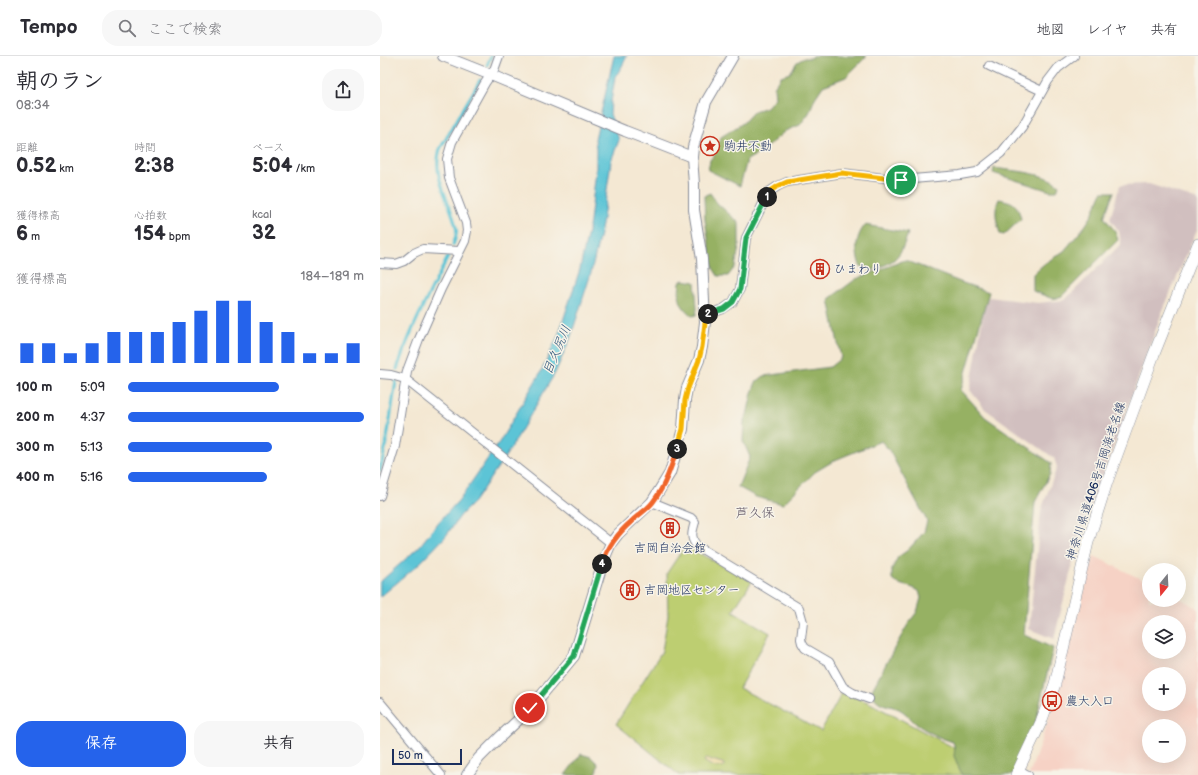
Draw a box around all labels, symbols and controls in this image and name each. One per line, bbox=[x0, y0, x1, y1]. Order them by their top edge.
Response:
search box bbox=[102, 10, 382, 46]
text: Tempo bbox=[20, 16, 78, 39]
icon: search bbox=[116, 17, 138, 39]
text: ここで検索 bbox=[148, 20, 223, 39]
text: 地図 bbox=[1037, 21, 1065, 38]
text: レイヤ bbox=[1087, 21, 1128, 38]
text: 共有 bbox=[1150, 21, 1178, 38]
text: 朝のラン bbox=[16, 68, 104, 95]
button: share bbox=[322, 69, 364, 111]
text: 08:34 bbox=[16, 97, 50, 113]
place icon: 駒井不動 bbox=[699, 135, 721, 157]
place label: 駒井不動 bbox=[724, 139, 772, 154]
text: 距離 bbox=[16, 141, 38, 154]
text: 時間 bbox=[134, 141, 156, 154]
text: ペース bbox=[252, 141, 284, 154]
text: 0.52 bbox=[16, 154, 56, 178]
text: 2:38 bbox=[134, 154, 174, 178]
text: 5:04 bbox=[252, 154, 293, 178]
text: km bbox=[56, 162, 74, 175]
text: /km bbox=[293, 162, 315, 175]
pin bbox=[884, 163, 918, 197]
icon: arrive bbox=[890, 169, 912, 191]
pin: 1 bbox=[757, 187, 777, 207]
text: 1 bbox=[765, 190, 769, 203]
text: kcal bbox=[252, 208, 272, 221]
text: 獲得標高 bbox=[16, 209, 60, 222]
text: 心拍数 bbox=[134, 209, 167, 222]
text: 32 bbox=[252, 221, 276, 245]
text: 6 bbox=[16, 222, 28, 246]
text: 154 bbox=[134, 222, 166, 246]
text: m bbox=[28, 230, 40, 243]
text: bpm bbox=[166, 230, 190, 243]
building icon: ひまわり bbox=[809, 258, 831, 280]
place label: ひまわり bbox=[834, 262, 882, 277]
text: 184–189 m bbox=[301, 268, 364, 284]
text: 獲得標高 bbox=[16, 271, 68, 287]
pin: 2 bbox=[698, 304, 718, 324]
text: 2 bbox=[705, 307, 711, 320]
water label: 目久尻川 bbox=[539, 323, 575, 377]
text: 100 m bbox=[16, 379, 52, 395]
text: 5:09 bbox=[80, 379, 105, 395]
street label: 神奈川県道406号吉岡海老名線 bbox=[1063, 400, 1129, 562]
text: 200 m bbox=[16, 409, 54, 425]
text: 4:37 bbox=[80, 409, 105, 425]
text: 300 m bbox=[16, 439, 54, 455]
text: 5:13 bbox=[80, 439, 103, 455]
pin: 3 bbox=[667, 439, 687, 459]
text: 3 bbox=[674, 442, 680, 455]
text: 400 m bbox=[16, 469, 54, 485]
text: 5:16 bbox=[80, 469, 103, 485]
district label: 芦久保 bbox=[735, 505, 775, 521]
building icon: 吉岡自治会館 bbox=[659, 517, 681, 539]
place label: 吉岡自治会館 bbox=[634, 541, 706, 556]
pin: 4 bbox=[592, 554, 612, 574]
text: 4 bbox=[599, 557, 605, 570]
north arrow bbox=[1142, 563, 1186, 607]
map controls bbox=[1142, 563, 1186, 763]
building icon: 吉岡地区センター bbox=[619, 579, 641, 601]
place label: 吉岡地区センター bbox=[644, 583, 740, 598]
button: layers bbox=[1142, 615, 1186, 659]
button: + bbox=[1142, 667, 1186, 711]
bus stop icon: 農大入口 bbox=[1041, 690, 1063, 712]
pin bbox=[513, 691, 547, 725]
place label: 農大入口 bbox=[1066, 694, 1114, 709]
icon: check bbox=[519, 697, 541, 719]
button: − bbox=[1142, 719, 1186, 763]
button: 保存 bbox=[16, 721, 186, 767]
button: 共有 bbox=[194, 721, 364, 767]
scale bar bbox=[392, 747, 462, 766]
text: 50 m bbox=[398, 749, 423, 762]

